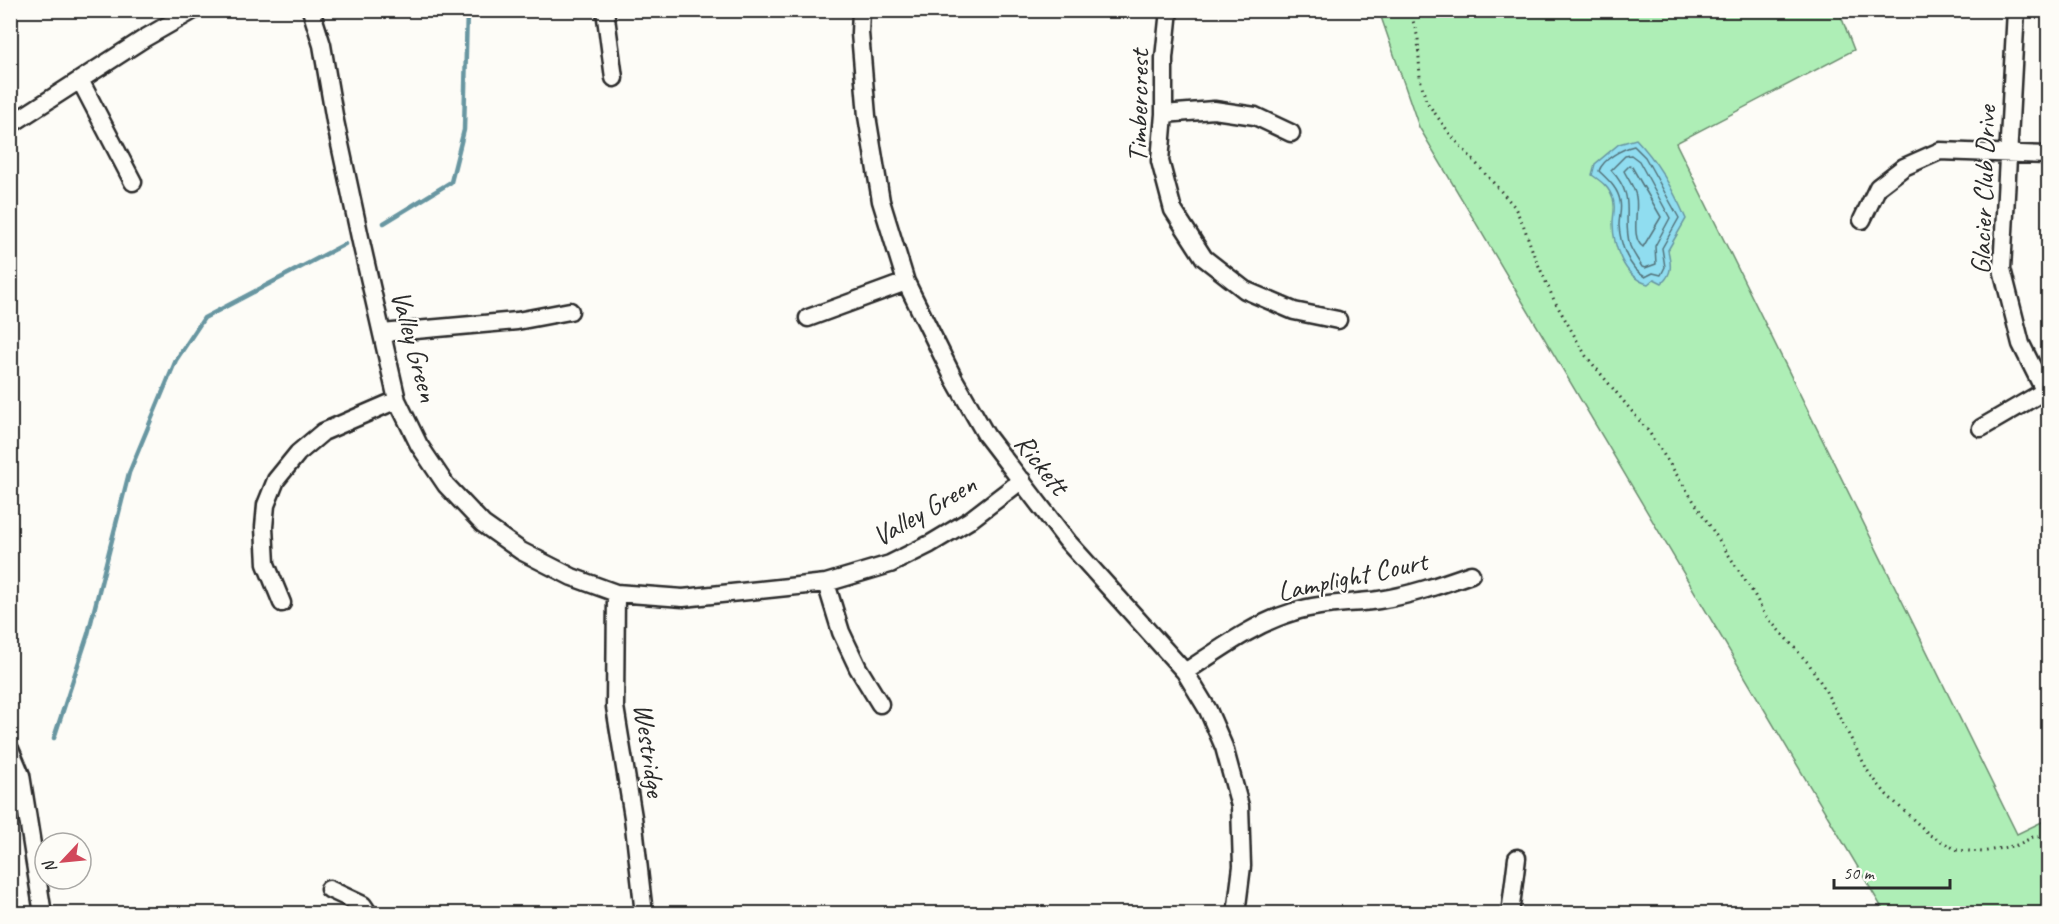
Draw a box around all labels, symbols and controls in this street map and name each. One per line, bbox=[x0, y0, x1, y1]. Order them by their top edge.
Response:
street label: Timbercrest bbox=[1120, 46, 1157, 163]
street label: Glacier Club Drive bbox=[1963, 103, 2004, 275]
street label: Valley Green bbox=[383, 286, 447, 406]
street label: Rickett bbox=[1007, 426, 1078, 504]
street label: Valley Green bbox=[866, 466, 982, 554]
street label: Lamplight Court bbox=[1274, 543, 1433, 609]
street label: Westridge bbox=[626, 701, 674, 801]
north arrow bbox=[33, 831, 93, 891]
scale bar bbox=[1834, 852, 1950, 890]
text: N bbox=[38, 856, 62, 876]
text: 50 m bbox=[1843, 862, 1876, 884]

